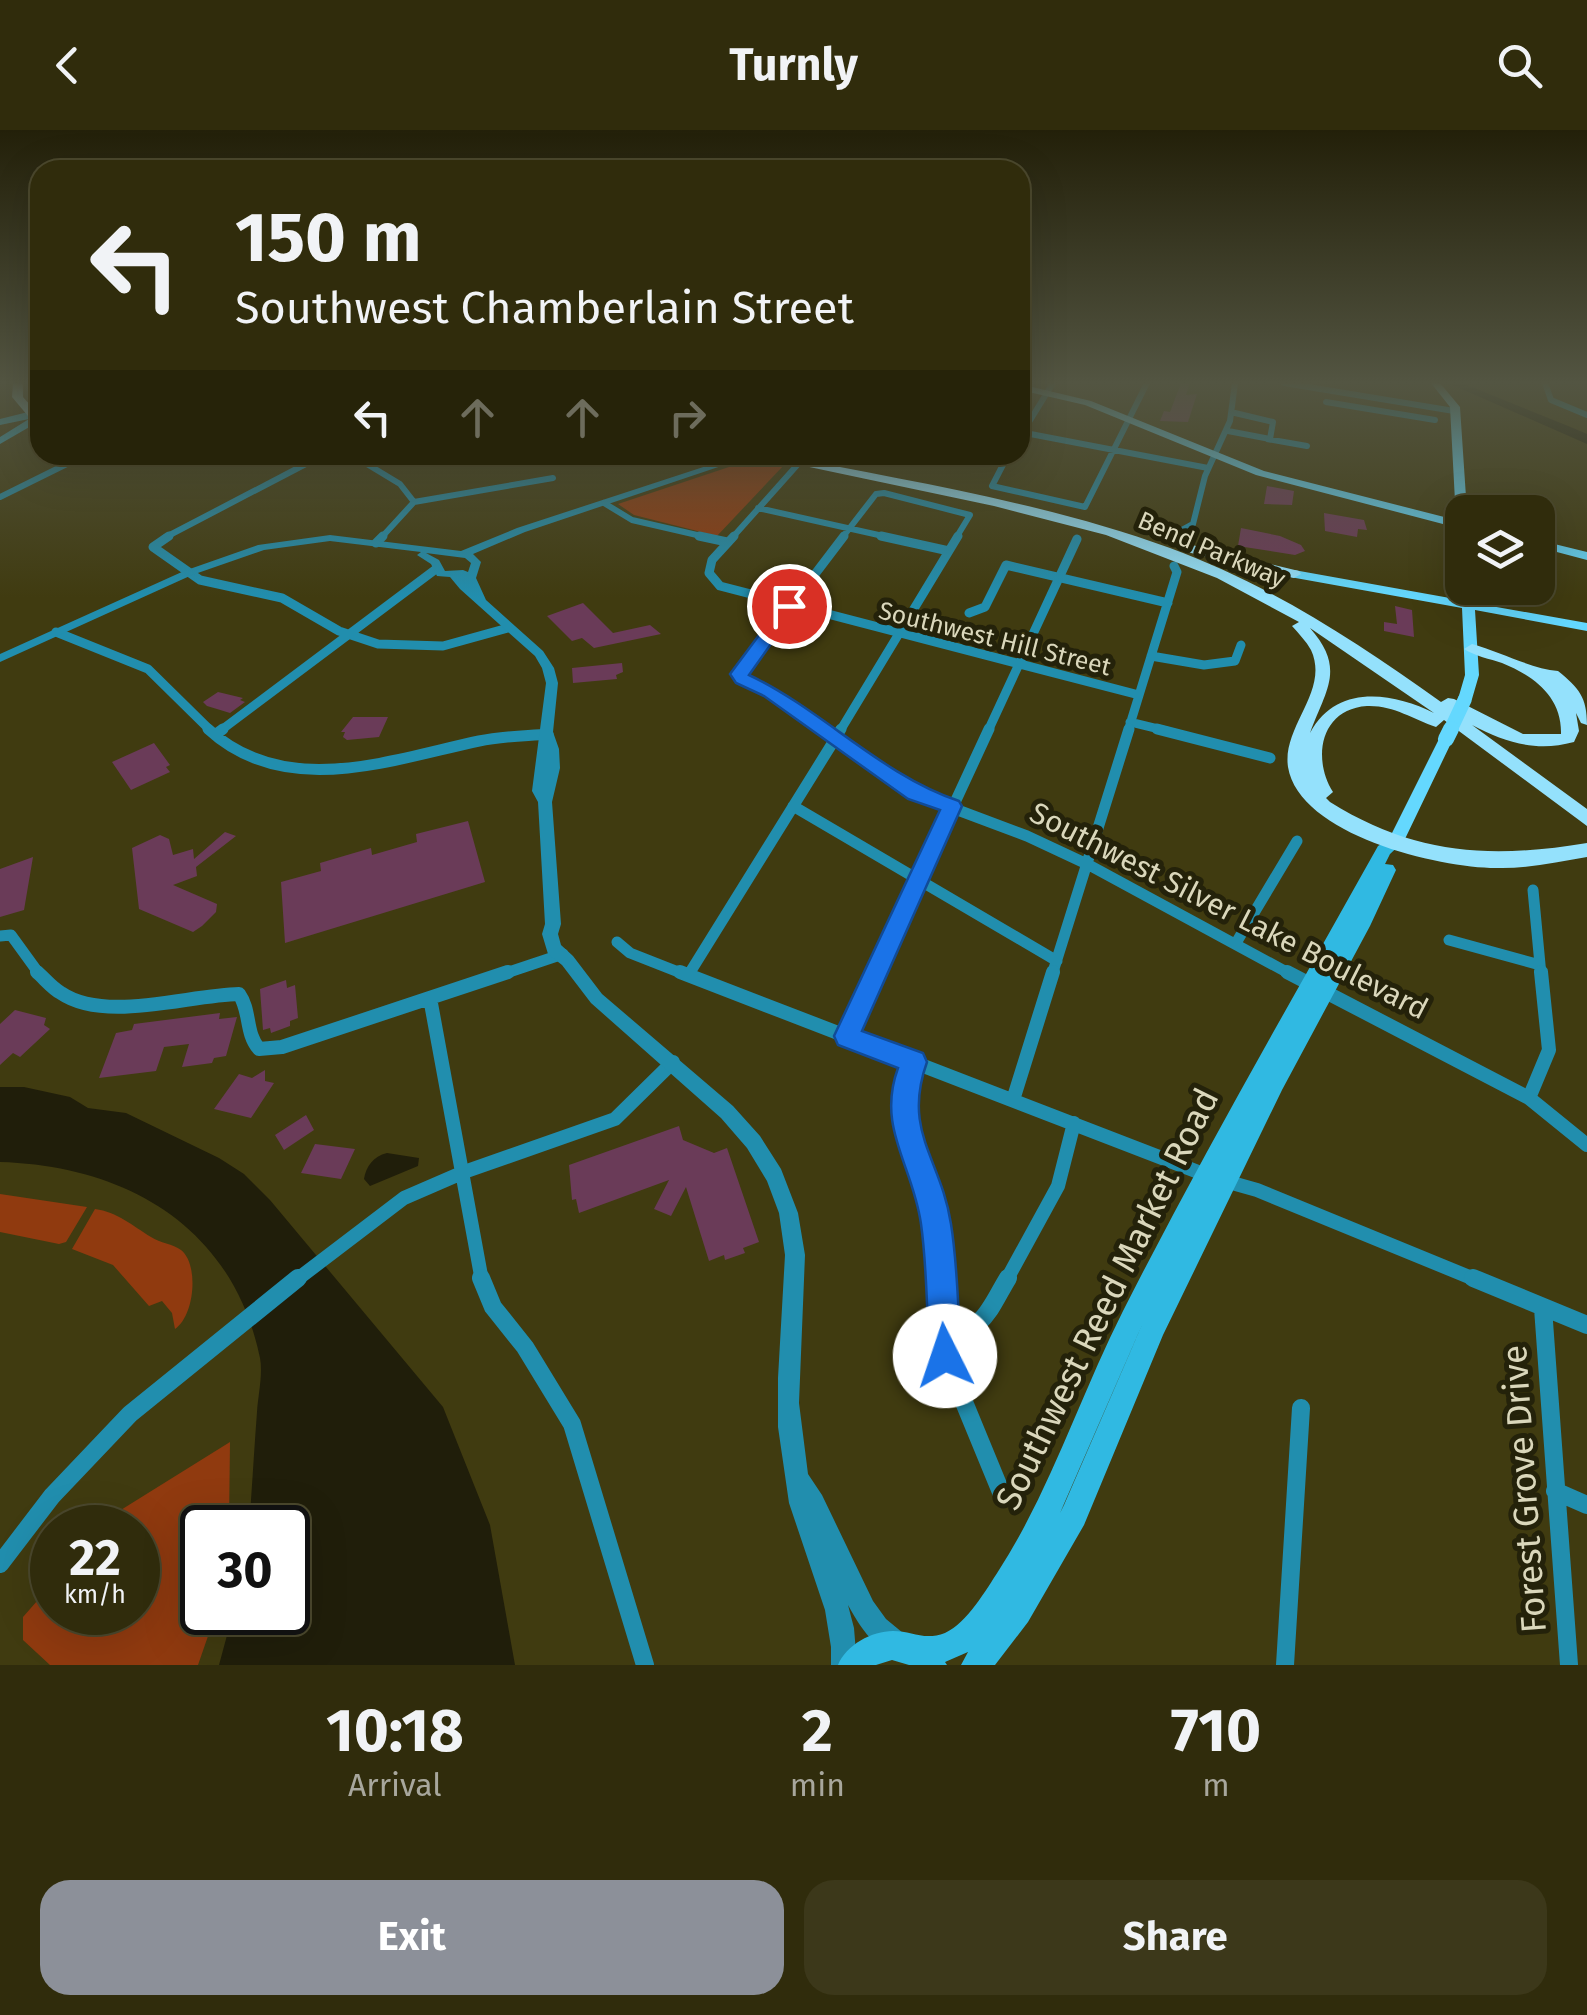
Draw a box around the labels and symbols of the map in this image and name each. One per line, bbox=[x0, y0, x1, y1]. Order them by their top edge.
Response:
street label: Bend Parkway bbox=[1133, 505, 1291, 595]
pin bbox=[747, 564, 832, 649]
street label: Southwest Hill Street bbox=[875, 596, 1115, 683]
street label: Southwest Silver Lake Boulevard bbox=[1024, 795, 1434, 1027]
street label: Southwest Reed Market Road bbox=[987, 1081, 1227, 1517]
position arrow bbox=[893, 1304, 997, 1408]
street label: Forest Grove Drive bbox=[1493, 1344, 1555, 1634]
speed limit sign: 30 bbox=[180, 1505, 310, 1635]

